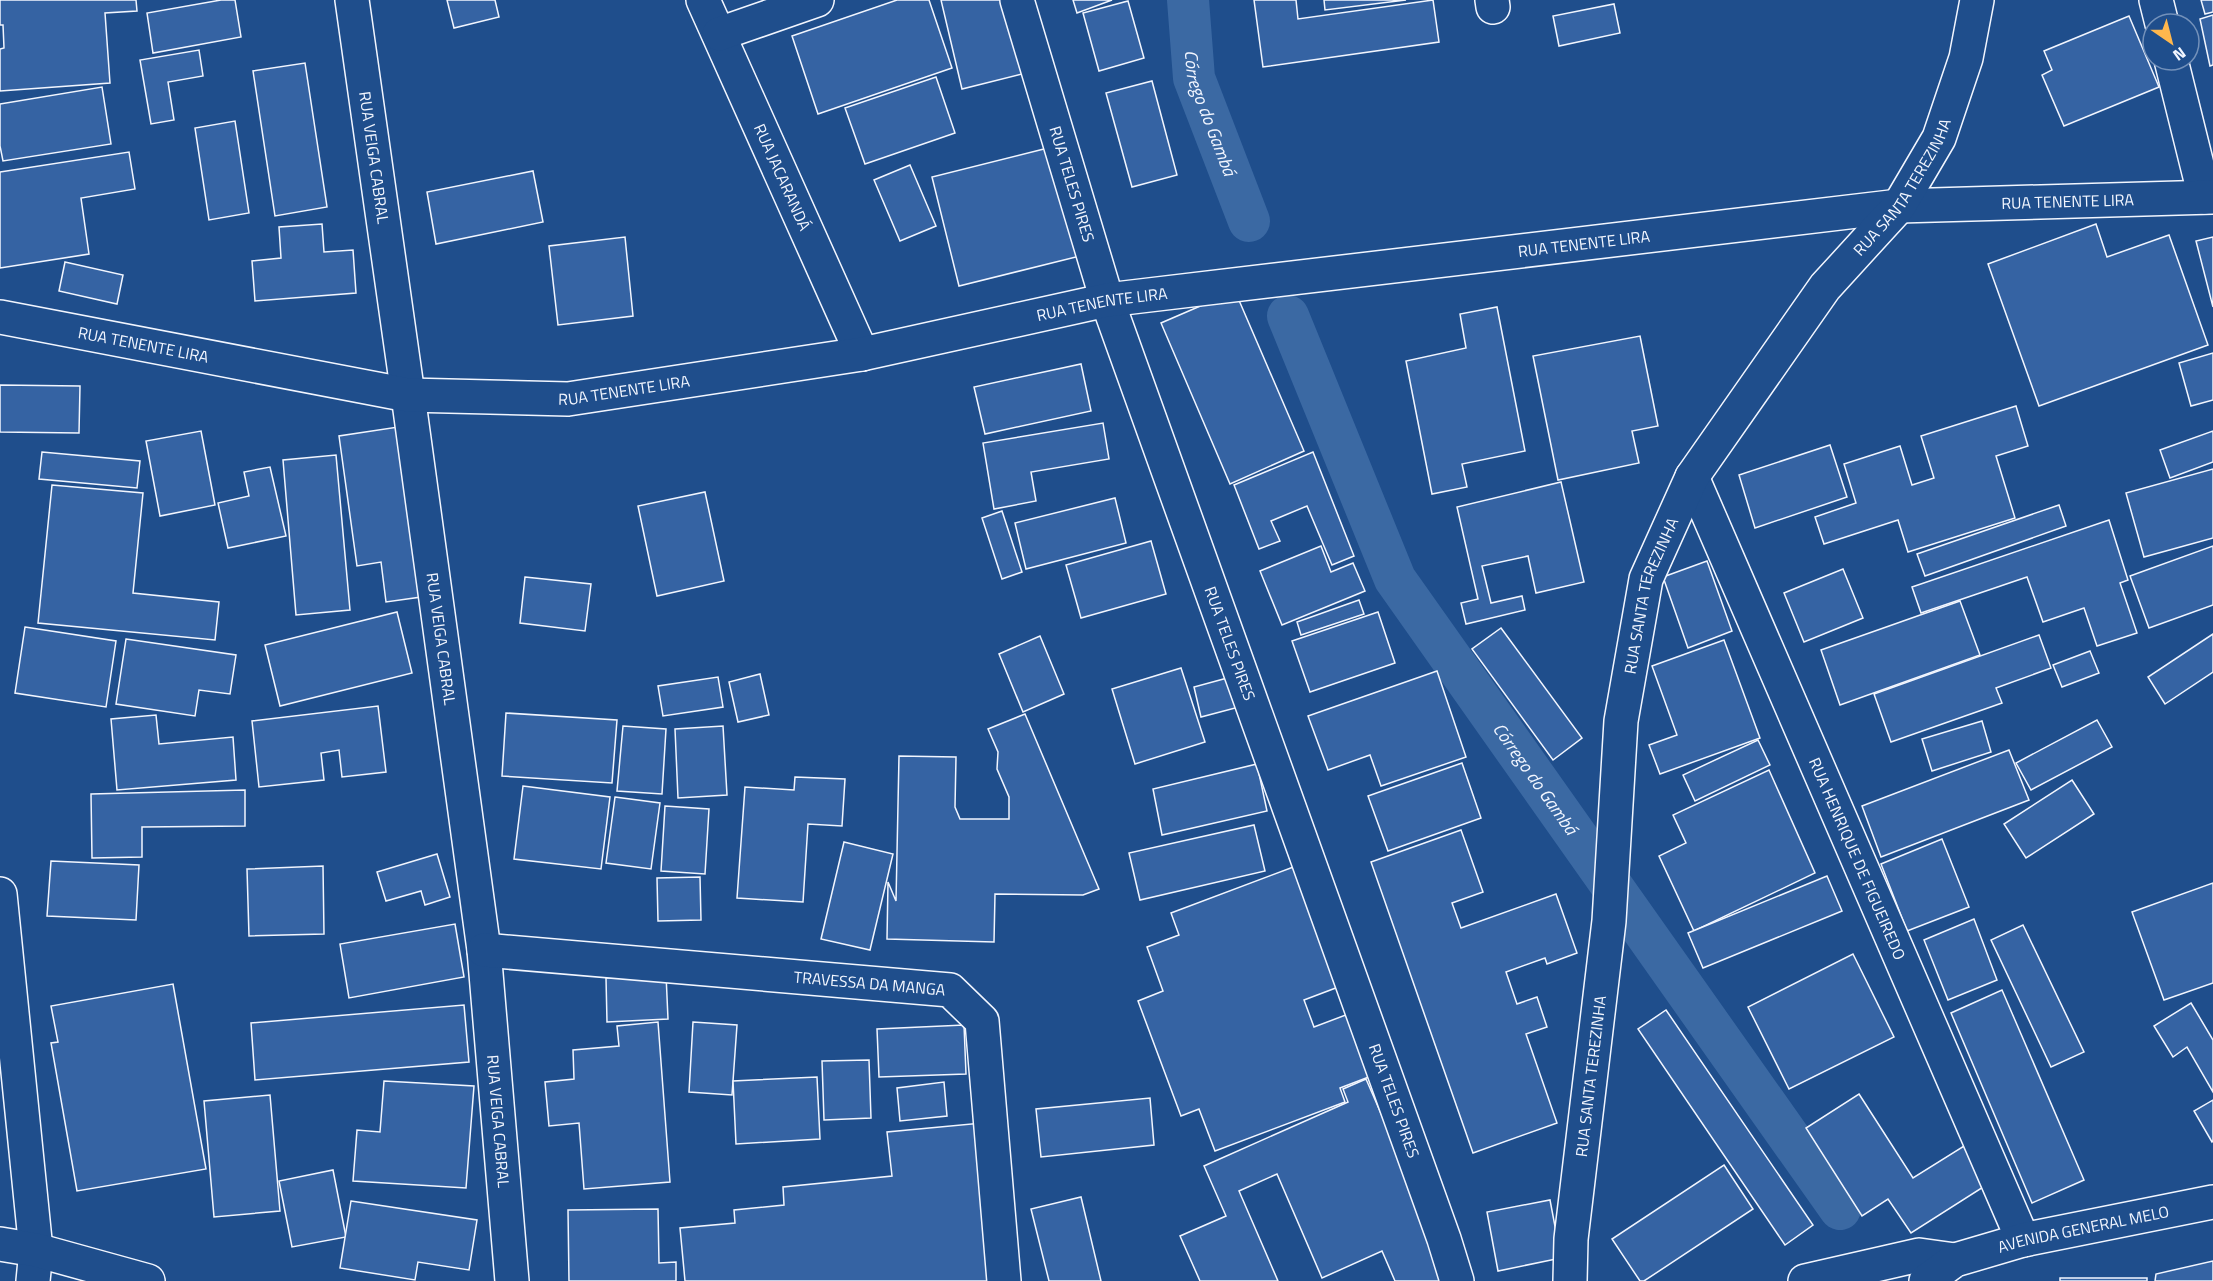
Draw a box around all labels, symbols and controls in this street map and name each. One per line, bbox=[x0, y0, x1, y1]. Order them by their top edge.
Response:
north arrow bbox=[2141, 12, 2201, 72]
text: N bbox=[2168, 41, 2191, 67]
water label: Córrego do Gambá bbox=[1178, 49, 1245, 181]
street label: RUA VEIGA CABRAL bbox=[353, 90, 396, 225]
street label: RUA SANTA TEREZINHA bbox=[1847, 115, 1957, 261]
street label: RUA JACARANDÁ bbox=[748, 120, 817, 235]
street label: RUA TELES PIRES bbox=[1043, 123, 1101, 245]
street label: RUA TENENTE LIRA bbox=[2001, 187, 2135, 215]
street label: RUA TENENTE LIRA bbox=[1517, 224, 1652, 263]
street label: RUA TENENTE LIRA bbox=[1034, 281, 1169, 327]
street label: RUA TENENTE LIRA bbox=[76, 320, 211, 369]
street label: RUA TENENTE LIRA bbox=[558, 368, 692, 411]
street label: RUA SANTA TEREZINHA bbox=[1618, 513, 1684, 676]
street label: RUA VEIGA CABRAL bbox=[420, 571, 462, 707]
street label: RUA TELES PIRES bbox=[1199, 583, 1262, 704]
water label: Córrego do Gambá bbox=[1487, 717, 1586, 842]
street label: RUA HENRIQUE DE FIGUEIREDO bbox=[1803, 754, 1912, 964]
street label: TRAVESSA DA MANGA bbox=[793, 965, 947, 1002]
street label: RUA SANTA TEREZINHA bbox=[1569, 994, 1612, 1158]
street label: RUA TELES PIRES bbox=[1363, 1040, 1426, 1161]
street label: RUA VEIGA CABRAL bbox=[481, 1054, 516, 1189]
street label: AVENIDA GENERAL MELO bbox=[1995, 1199, 2171, 1259]

